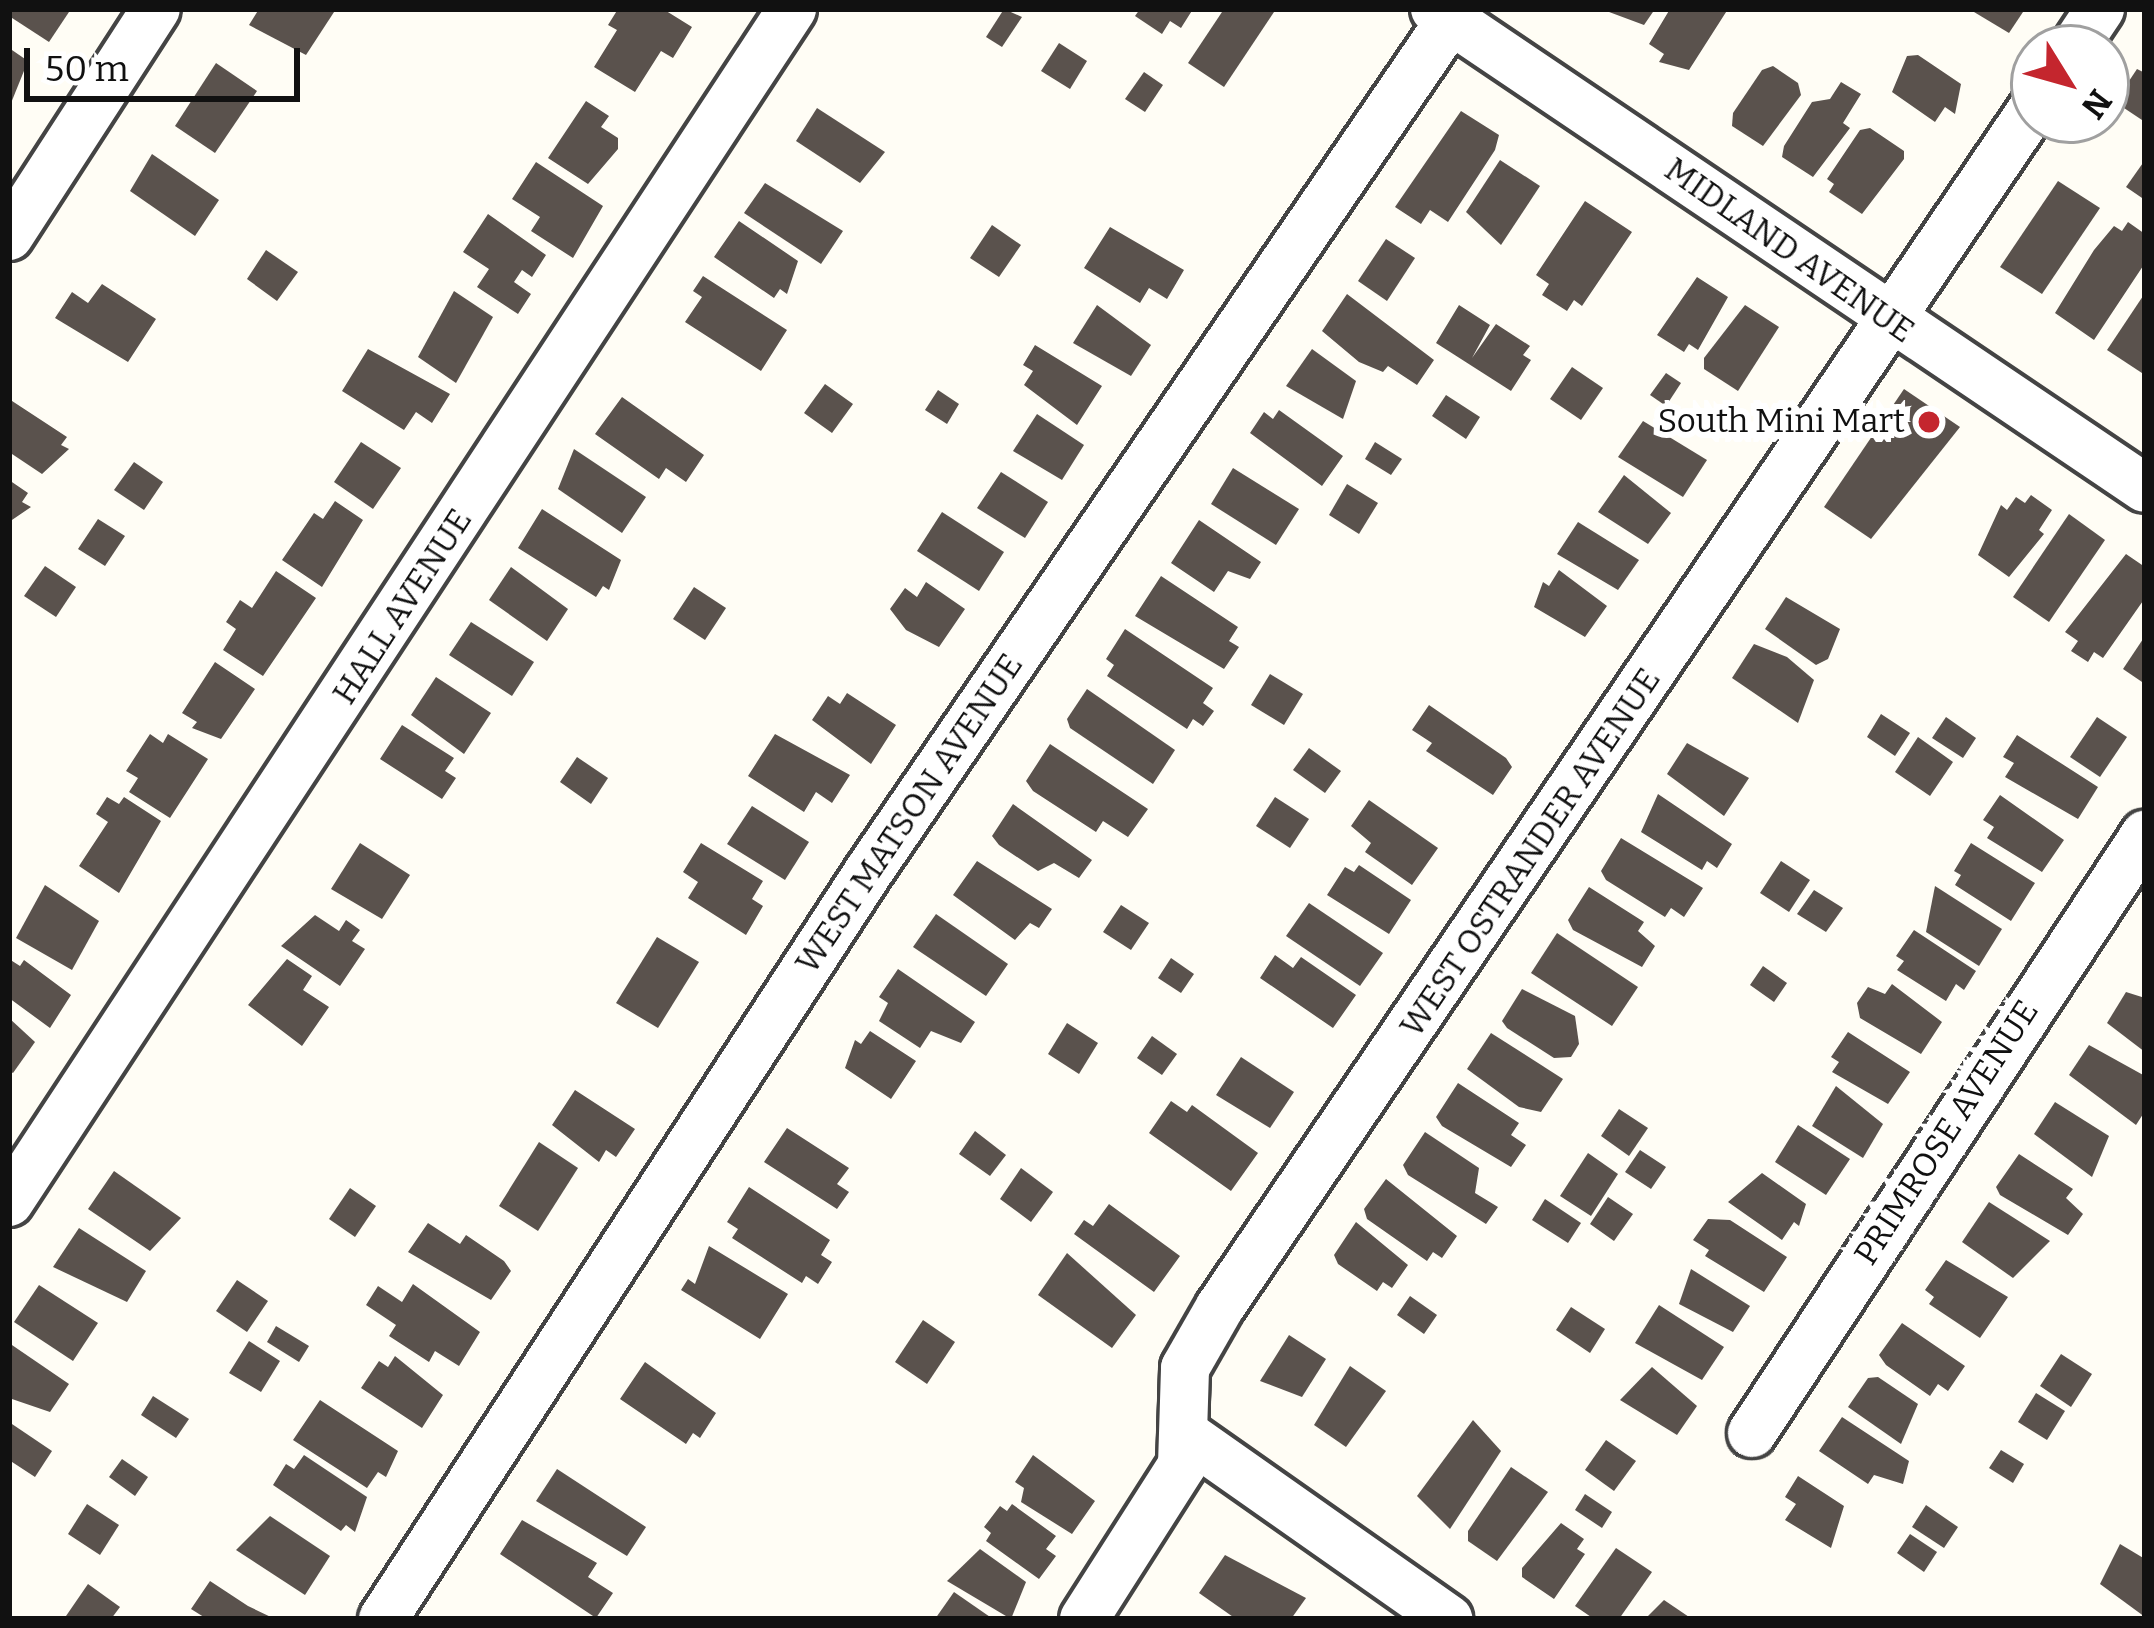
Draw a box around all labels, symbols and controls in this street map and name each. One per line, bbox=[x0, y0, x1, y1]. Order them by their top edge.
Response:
scale bar bbox=[30, 24, 306, 98]
north arrow bbox=[2010, 24, 2130, 144]
text: 50 m bbox=[45, 47, 129, 91]
text: N bbox=[2073, 82, 2120, 126]
street label: MIDLAND AVENUE bbox=[1657, 150, 1921, 352]
place label: South Mini Mart bbox=[1657, 402, 1905, 442]
marker: South Mini Mart bbox=[1916, 409, 1942, 435]
street label: HALL AVENUE bbox=[325, 502, 481, 712]
street label: WEST MATSON AVENUE bbox=[788, 647, 1032, 981]
street label: WEST OSTRANDER AVENUE bbox=[1393, 661, 1669, 1045]
street label: PRIMROSE AVENUE bbox=[1847, 993, 2047, 1273]

